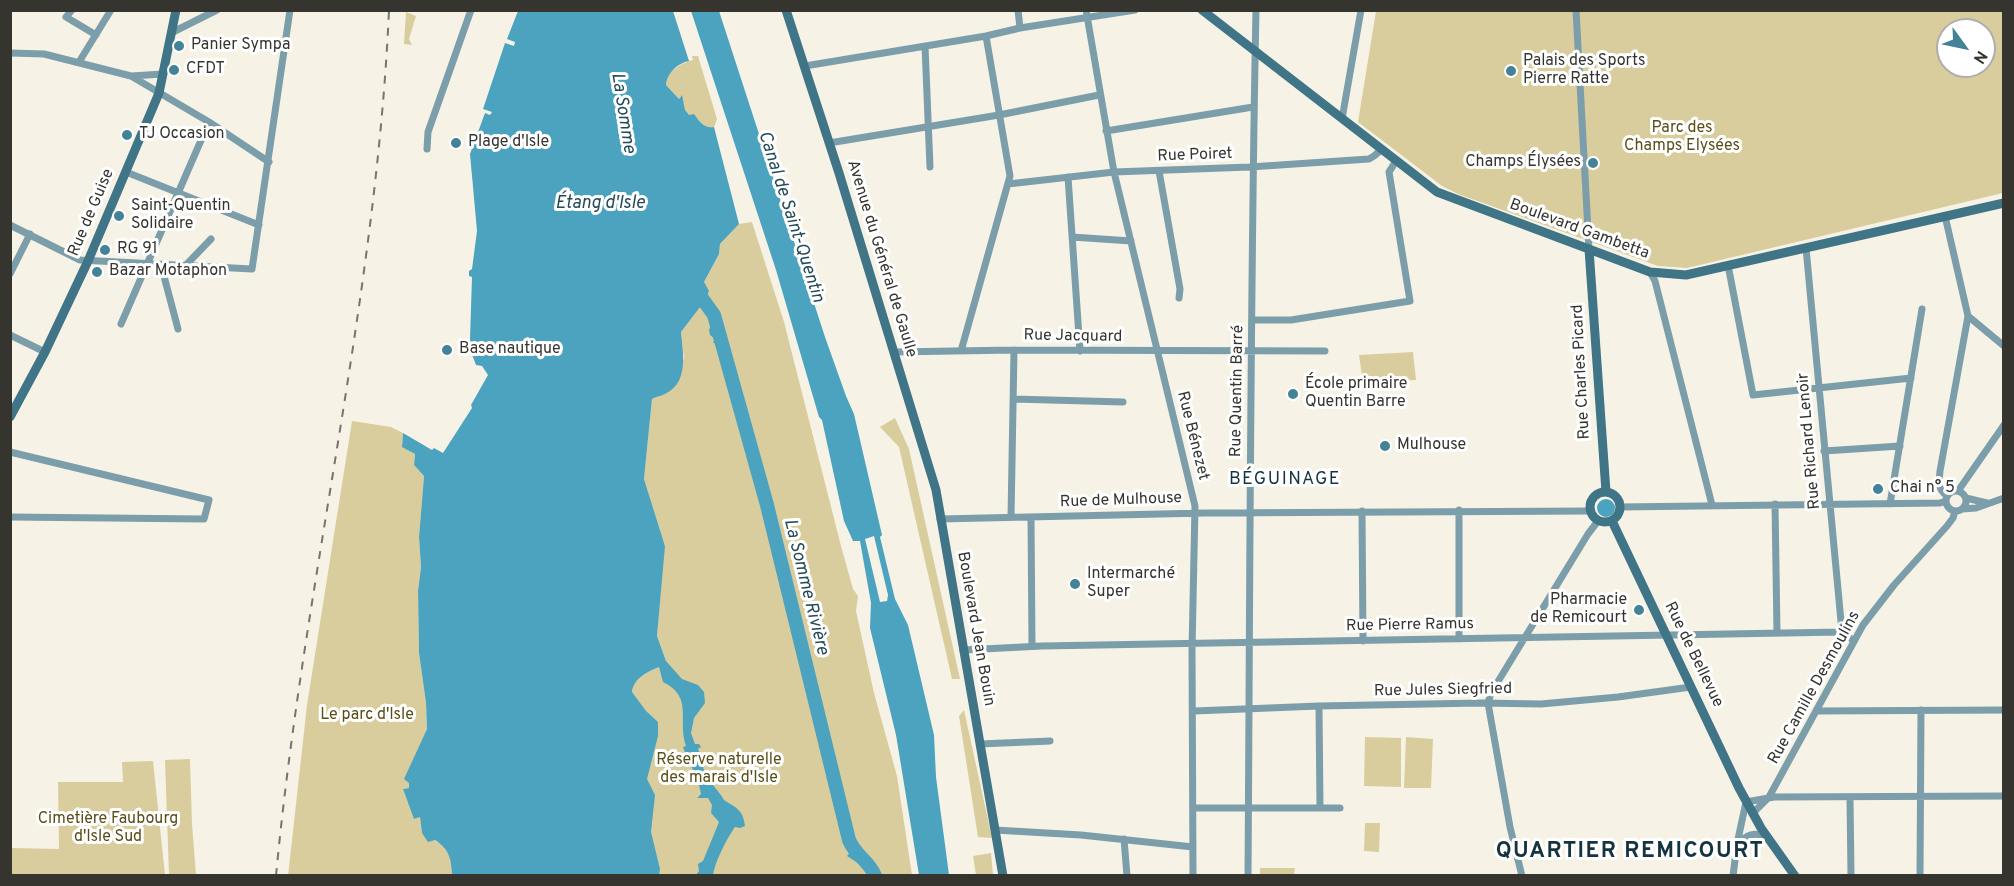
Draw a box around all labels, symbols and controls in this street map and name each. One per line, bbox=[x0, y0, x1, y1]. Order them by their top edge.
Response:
north arrow bbox=[1936, 18, 1996, 78]
place label: Panier Sympa bbox=[191, 36, 291, 56]
marker: Panier Sympa bbox=[172, 39, 186, 53]
text: N bbox=[1968, 46, 1991, 67]
place label: Palais des Sports Pierre Ratte bbox=[1523, 52, 1645, 90]
place label: CFDT bbox=[186, 60, 225, 80]
marker: CFDT bbox=[167, 63, 181, 77]
marker: Palais des Sports Pierre Ratte bbox=[1504, 64, 1518, 78]
water label: La Somme bbox=[605, 71, 639, 155]
park label: Parc des Champs Elysées bbox=[1624, 119, 1740, 157]
place label: TJ Occasion bbox=[139, 125, 225, 145]
marker: TJ Occasion bbox=[120, 128, 134, 142]
water label: Canal de Saint-Quentin bbox=[752, 129, 828, 305]
place label: Plage d'Isle bbox=[468, 133, 549, 153]
marker: Plage d'Isle bbox=[449, 136, 463, 150]
street label: Rue Poiret bbox=[1157, 145, 1233, 167]
place label: Champs Élysées bbox=[1465, 153, 1581, 173]
marker: Champs Élysées bbox=[1586, 156, 1600, 170]
street label: Avenue du Général de Gaulle bbox=[842, 158, 920, 360]
street label: Rue de Guise bbox=[65, 166, 119, 260]
water label: Étang d'Isle bbox=[555, 193, 645, 215]
street label: Boulevard Gambetta bbox=[1507, 196, 1651, 264]
place label: Saint-Quentin Solidaire bbox=[131, 197, 230, 235]
marker: Saint-Quentin Solidaire bbox=[112, 209, 126, 223]
place label: RG 91 bbox=[117, 240, 158, 260]
marker: RG 91 bbox=[98, 243, 112, 257]
place label: Bazar Motaphon bbox=[109, 262, 227, 282]
marker: Bazar Motaphon bbox=[90, 265, 104, 279]
street label: Rue Charles Picard bbox=[1569, 304, 1595, 440]
street label: Rue Quentin Barré bbox=[1227, 325, 1249, 457]
street label: Rue Jacquard bbox=[1023, 327, 1123, 347]
place label: Base nautique bbox=[459, 340, 561, 360]
marker: Base nautique bbox=[440, 343, 454, 357]
street label: Rue Richard Lenoir bbox=[1794, 372, 1826, 510]
place label: École primaire Quentin Barre bbox=[1305, 375, 1407, 413]
marker: École primaire Quentin Barre bbox=[1286, 387, 1300, 401]
street label: Rue Bénezet bbox=[1172, 390, 1212, 482]
place label: Mulhouse bbox=[1397, 436, 1466, 456]
marker: Mulhouse bbox=[1378, 439, 1392, 453]
district label: BÉGUINAGE bbox=[1229, 469, 1341, 491]
place label: Chai n° 5 bbox=[1890, 479, 1955, 499]
marker: Chai n° 5 bbox=[1871, 482, 1885, 496]
street label: Rue de Mulhouse bbox=[1060, 489, 1182, 513]
water label: La Somme Rivière bbox=[778, 517, 832, 657]
street label: Boulevard Jean Bouin bbox=[952, 550, 998, 708]
place label: Intermarché Super bbox=[1087, 565, 1175, 603]
marker: Intermarché Super bbox=[1068, 577, 1082, 591]
place label: Pharmacie de Remicourt bbox=[1530, 591, 1627, 629]
street label: Rue de Bellevue bbox=[1659, 599, 1727, 711]
marker: Pharmacie de Remicourt bbox=[1632, 603, 1646, 617]
street label: Rue Camille Desmoulins bbox=[1765, 608, 1865, 768]
street label: Rue Pierre Ramus bbox=[1346, 615, 1474, 637]
street label: Rue Jules Siegfried bbox=[1374, 680, 1512, 702]
park label: Le parc d'Isle bbox=[320, 706, 414, 726]
park label: Réserve naturelle des marais d'Isle bbox=[656, 751, 782, 789]
park label: Cimetière Faubourg d'Isle Sud bbox=[38, 810, 178, 848]
district label: QUARTIER REMICOURT bbox=[1496, 840, 1764, 866]

